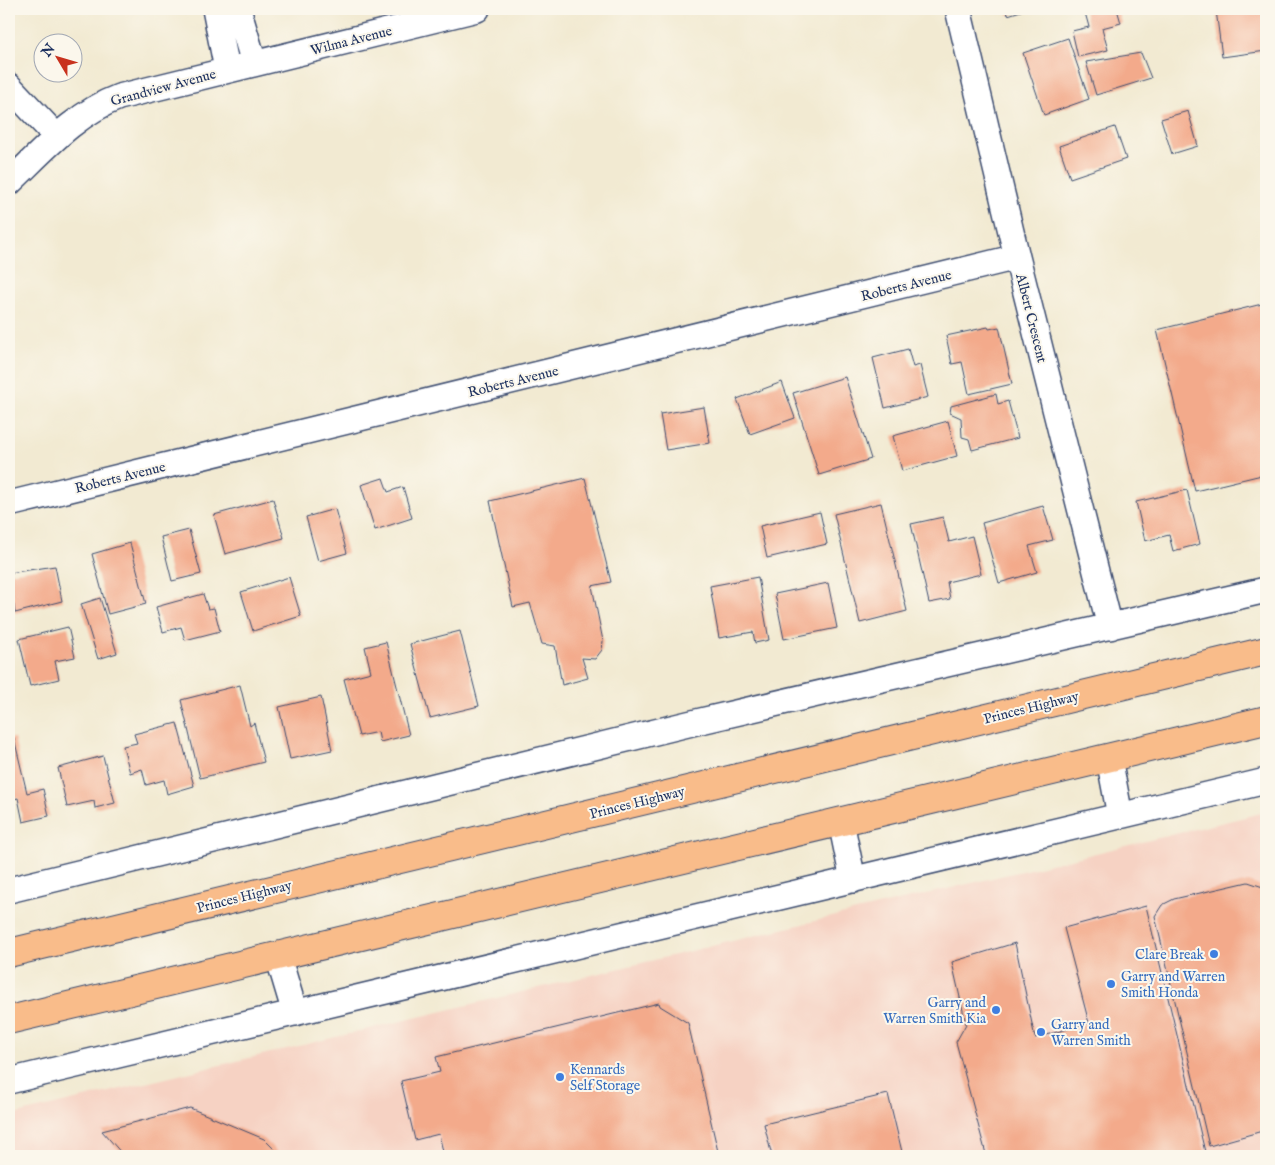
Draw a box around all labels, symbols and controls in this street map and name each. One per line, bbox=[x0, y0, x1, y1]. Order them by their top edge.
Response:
street label: Wilma Avenue bbox=[308, 22, 395, 60]
north arrow bbox=[32, 32, 82, 82]
text: N bbox=[37, 40, 59, 62]
street label: Grandview Avenue bbox=[109, 65, 219, 111]
street label: Roberts Avenue bbox=[859, 266, 954, 306]
street label: Albert Crescent bbox=[1011, 271, 1051, 365]
street label: Roberts Avenue bbox=[466, 362, 561, 402]
street label: Roberts Avenue bbox=[73, 458, 168, 498]
street label: Princes Highway bbox=[982, 687, 1081, 728]
street label: Princes Highway bbox=[588, 782, 687, 823]
street label: Princes Highway bbox=[195, 876, 294, 917]
place label: Clare Break bbox=[1135, 946, 1205, 964]
marker: Clare Break bbox=[1208, 948, 1220, 960]
place label: Garry and Warren Smith Honda bbox=[1121, 968, 1226, 1002]
marker: Garry and Warren Smith Honda bbox=[1105, 978, 1117, 990]
place label: Garry and Warren Smith Kia bbox=[883, 994, 987, 1028]
marker: Garry and Warren Smith Kia bbox=[990, 1004, 1002, 1016]
place label: Garry and Warren Smith bbox=[1051, 1016, 1131, 1050]
marker: Garry and Warren Smith bbox=[1035, 1026, 1047, 1038]
place label: Kennards Self Storage bbox=[570, 1061, 641, 1095]
marker: Kennards Self Storage bbox=[554, 1071, 566, 1083]

